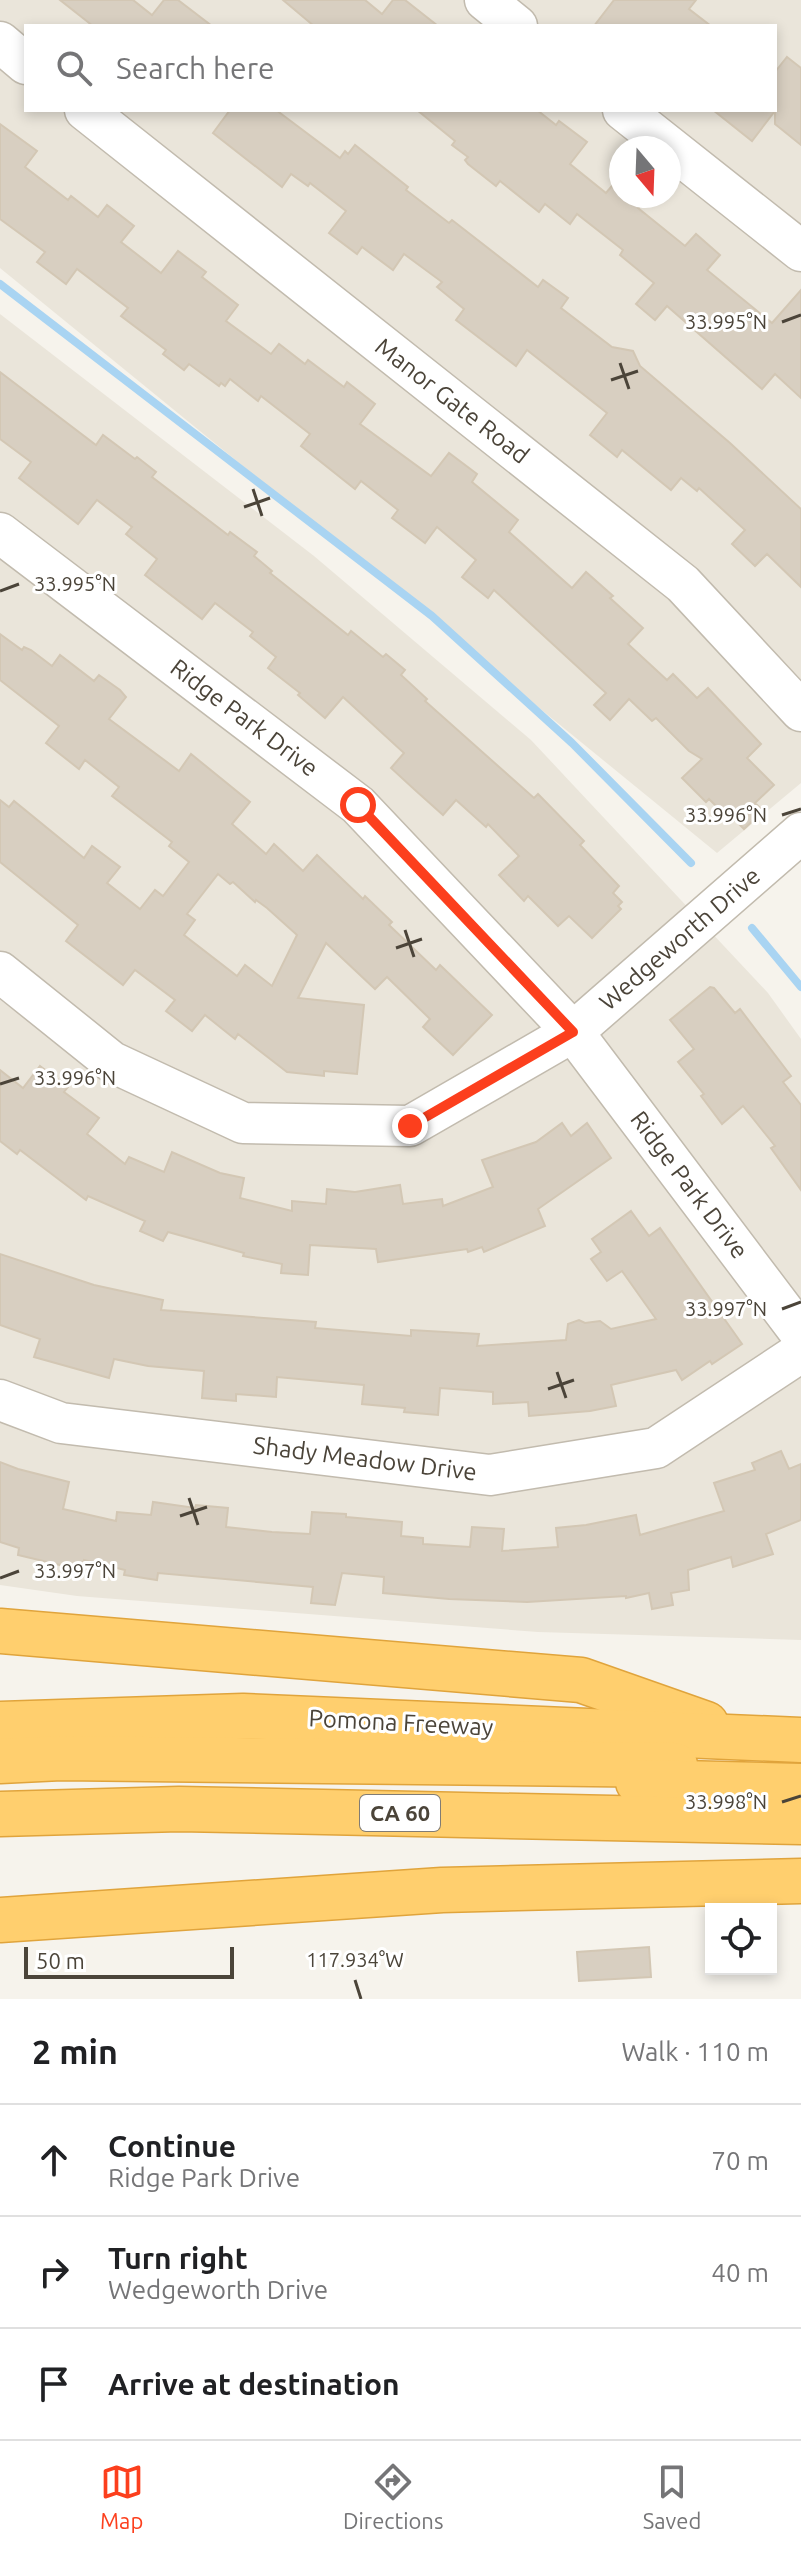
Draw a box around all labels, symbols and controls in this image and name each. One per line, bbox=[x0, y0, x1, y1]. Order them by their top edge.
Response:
search box bbox=[24, 24, 777, 112]
icon: search bbox=[52, 46, 96, 90]
text: Search here bbox=[116, 51, 275, 85]
north arrow bbox=[609, 136, 681, 208]
text: 33.995°N bbox=[685, 310, 767, 333]
street label: Manor Gate Road bbox=[370, 332, 534, 469]
text: 33.995°N bbox=[34, 572, 116, 595]
street label: Ridge Park Drive bbox=[165, 653, 323, 782]
route start bbox=[340, 787, 376, 823]
text: 33.996°N bbox=[685, 803, 767, 826]
street label: Wedgeworth Drive bbox=[594, 862, 765, 1015]
text: 33.996°N bbox=[34, 1066, 116, 1089]
street label: Ridge Park Drive bbox=[625, 1106, 754, 1264]
route end bbox=[392, 1108, 428, 1144]
text: 33.997°N bbox=[685, 1297, 767, 1320]
street label: Shady Meadow Drive bbox=[252, 1431, 478, 1486]
text: 33.997°N bbox=[34, 1559, 116, 1582]
street label: Pomona Freeway bbox=[308, 1704, 494, 1741]
text: 33.998°N bbox=[685, 1790, 767, 1813]
road number: CA 60 bbox=[360, 1795, 440, 1831]
map controls bbox=[705, 1903, 777, 1975]
button: locate bbox=[705, 1903, 777, 1975]
scale bar bbox=[24, 1943, 234, 1979]
text: 50 m bbox=[36, 1948, 85, 1973]
text: 117.934°W bbox=[306, 1948, 404, 1971]
text: 2 min bbox=[32, 2032, 118, 2070]
text: Walk · 110 m bbox=[621, 2037, 769, 2066]
text: Continue bbox=[108, 2129, 236, 2163]
icon: ahead bbox=[32, 2138, 76, 2182]
text: 70 m bbox=[711, 2146, 769, 2175]
text: Ridge Park Drive bbox=[108, 2163, 300, 2192]
text: Turn right bbox=[108, 2241, 248, 2275]
icon: right bbox=[32, 2250, 76, 2294]
text: 40 m bbox=[711, 2258, 769, 2287]
text: Wedgeworth Drive bbox=[108, 2275, 328, 2304]
icon: arrive bbox=[32, 2362, 76, 2406]
text: Arrive at destination bbox=[108, 2367, 400, 2401]
tab: Map bbox=[100, 2460, 144, 2533]
tab: Directions bbox=[343, 2460, 443, 2533]
tab: Saved bbox=[643, 2460, 701, 2533]

